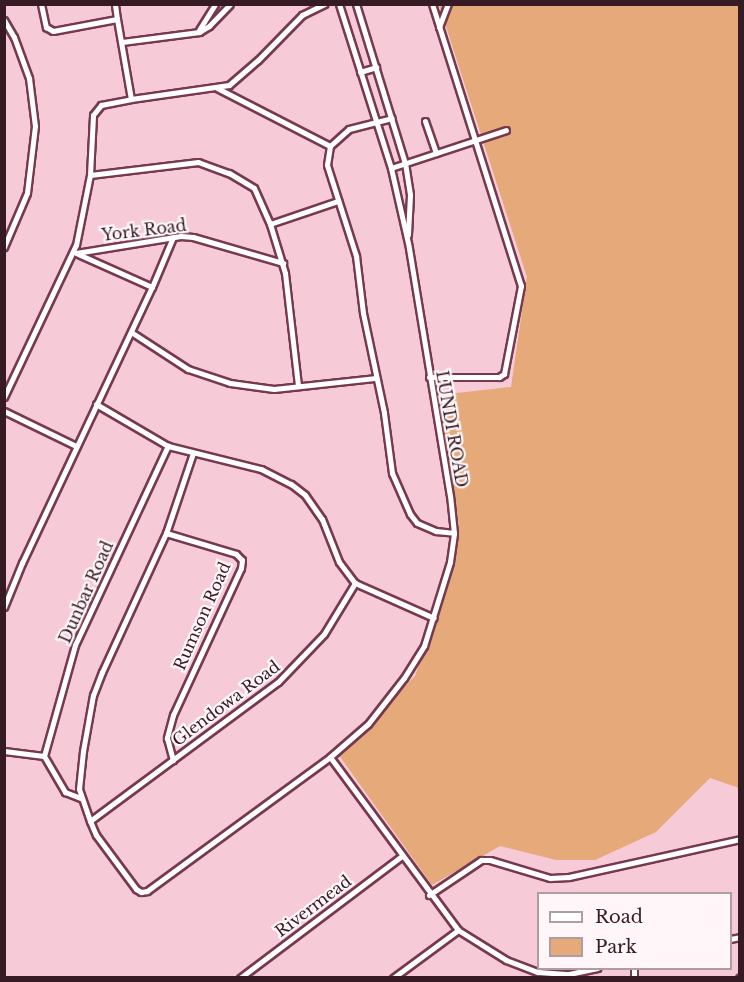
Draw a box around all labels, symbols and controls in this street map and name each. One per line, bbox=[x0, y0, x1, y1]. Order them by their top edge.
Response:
street label: York Road bbox=[101, 215, 187, 245]
street label: LUNDI ROAD bbox=[432, 369, 472, 489]
street label: Dunbar Road bbox=[55, 538, 117, 646]
street label: Rumson Road bbox=[170, 559, 234, 673]
street label: Glendowa Road bbox=[168, 656, 284, 750]
street label: Rivermead bbox=[271, 871, 355, 941]
legend bbox=[537, 892, 732, 970]
text: Road bbox=[595, 906, 643, 928]
text: Park bbox=[595, 936, 637, 958]

